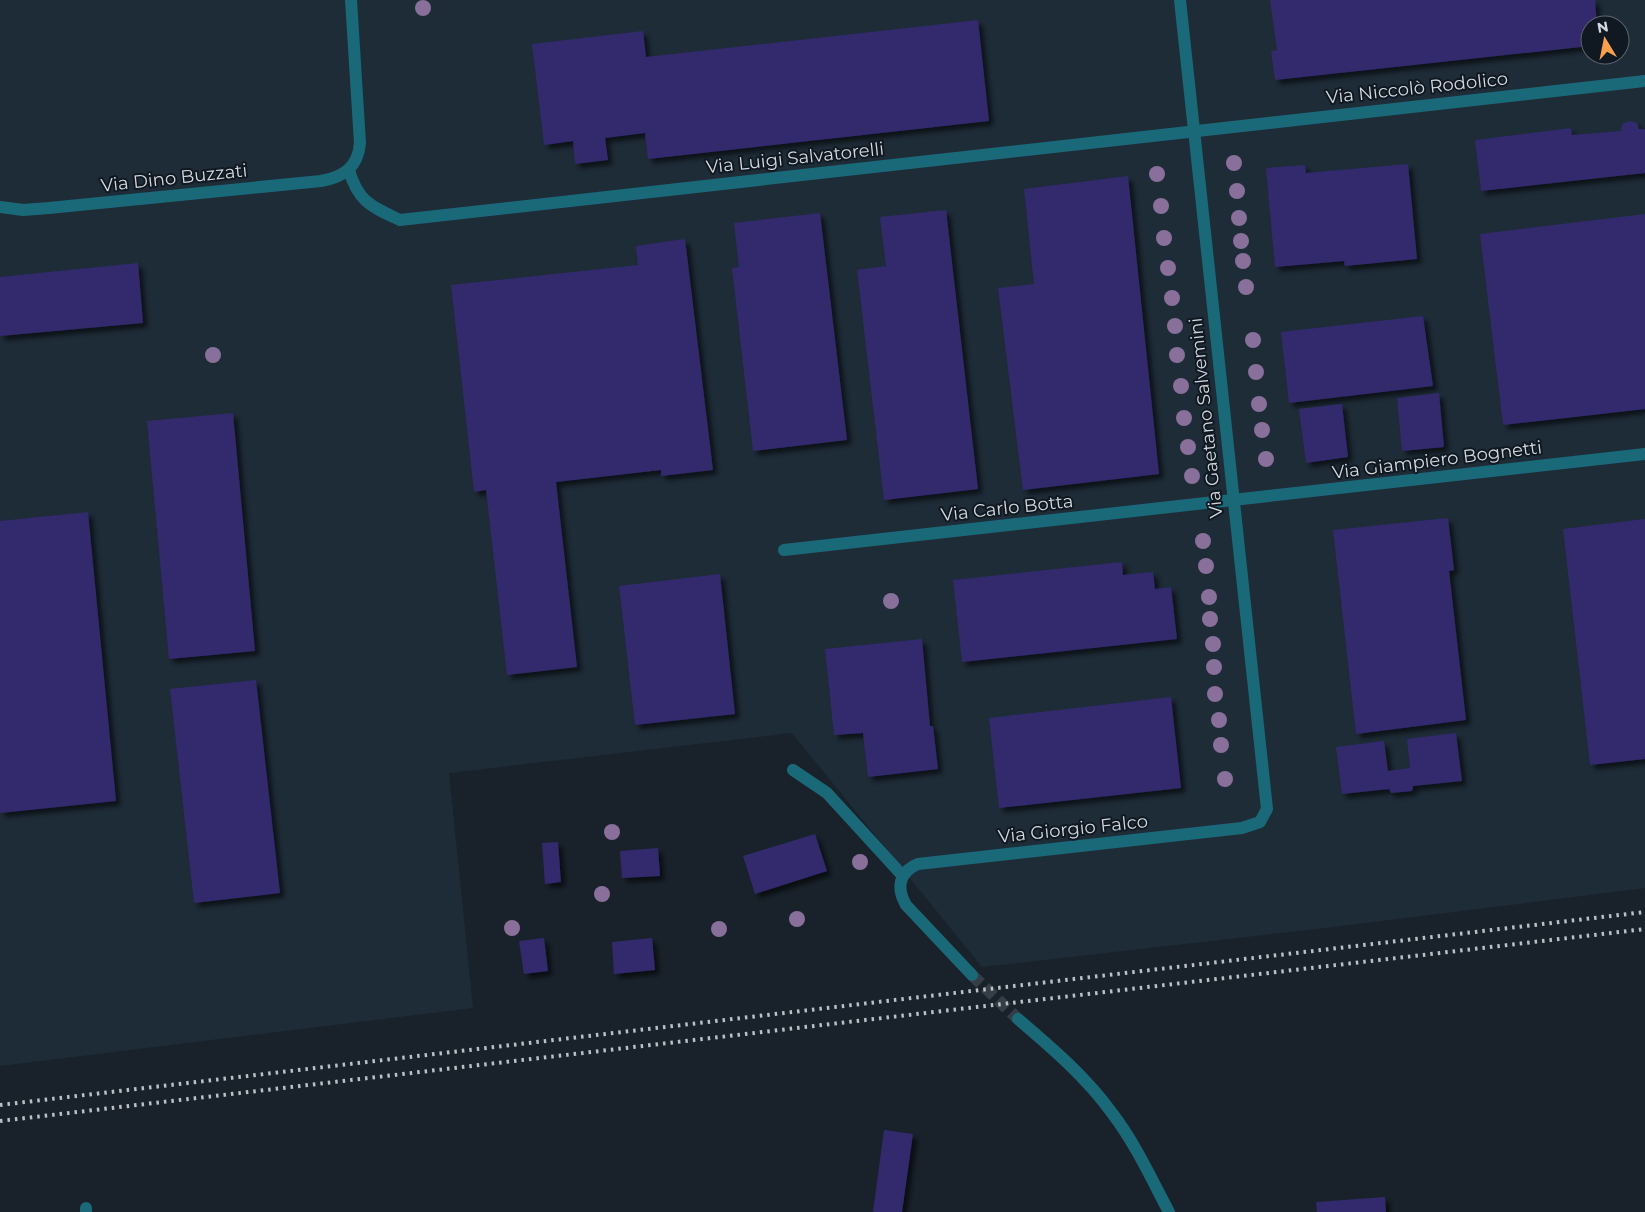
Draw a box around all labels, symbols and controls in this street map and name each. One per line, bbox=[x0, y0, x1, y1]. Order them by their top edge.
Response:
north arrow bbox=[1580, 15, 1630, 65]
text: N bbox=[1596, 17, 1610, 37]
street label: Via Niccolò Rodolico bbox=[1325, 68, 1509, 108]
street label: Via Luigi Salvatorelli bbox=[705, 138, 885, 178]
street label: Via Dino Buzzati bbox=[100, 159, 248, 197]
street label: Via Gaetano Salvemini bbox=[1185, 317, 1227, 519]
street label: Via Giampiero Bognetti bbox=[1331, 436, 1543, 484]
street label: Via Carlo Botta bbox=[940, 490, 1074, 526]
street label: Via Giorgio Falco bbox=[997, 810, 1149, 848]

